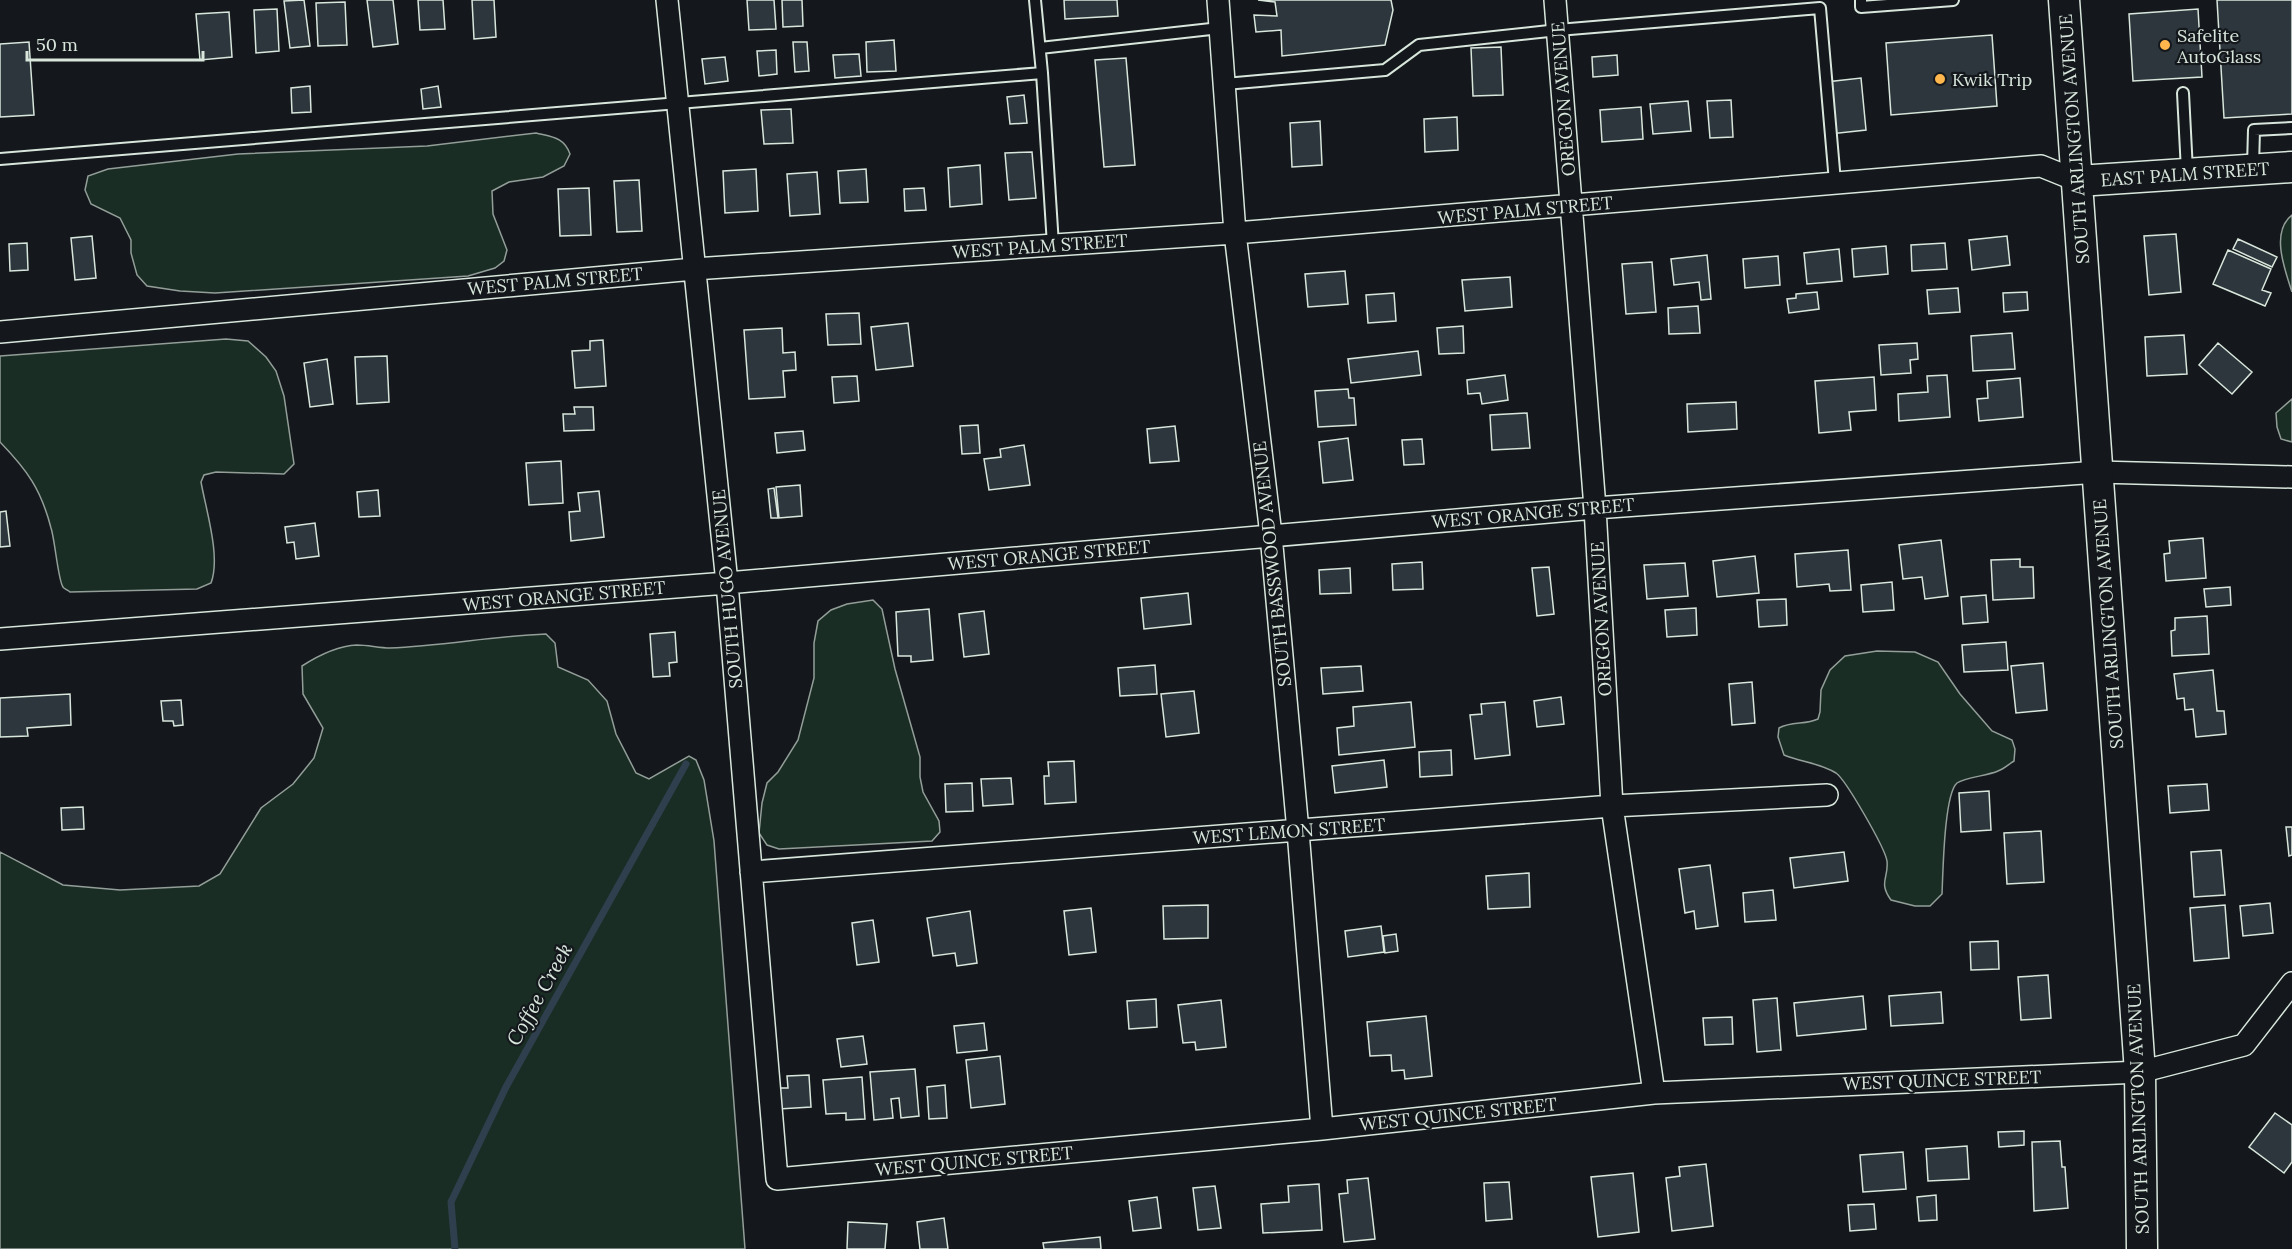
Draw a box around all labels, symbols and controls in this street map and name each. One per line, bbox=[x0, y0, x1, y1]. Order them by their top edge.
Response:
street label: SOUTH ARLINGTON AVENUE bbox=[2054, 13, 2094, 265]
street label: OREGON AVENUE bbox=[1546, 21, 1580, 177]
scale bar bbox=[27, 24, 202, 62]
place label: Safelite AutoGlass bbox=[2176, 24, 2261, 68]
text: 50 m bbox=[36, 33, 78, 56]
marker: Safelite AutoGlass bbox=[2158, 38, 2172, 52]
place label: Kwik Trip bbox=[1952, 68, 2032, 91]
marker: Kwik Trip bbox=[1933, 72, 1947, 86]
street label: EAST PALM STREET bbox=[2100, 157, 2271, 191]
street label: WEST PALM STREET bbox=[1436, 191, 1614, 229]
street label: WEST PALM STREET bbox=[952, 228, 1129, 264]
street label: WEST PALM STREET bbox=[466, 262, 644, 300]
street label: SOUTH BASSWOOD AVENUE bbox=[1248, 440, 1296, 688]
street label: SOUTH HUGO AVENUE bbox=[707, 488, 747, 690]
street label: WEST ORANGE STREET bbox=[1431, 493, 1636, 533]
street label: SOUTH ARLINGTON AVENUE bbox=[2088, 498, 2128, 750]
street label: WEST ORANGE STREET bbox=[947, 535, 1152, 575]
street label: OREGON AVENUE bbox=[1585, 541, 1617, 697]
street label: WEST ORANGE STREET bbox=[462, 576, 667, 616]
street label: WEST LEMON STREET bbox=[1192, 813, 1387, 849]
water label: Coffee Creek bbox=[501, 938, 577, 1050]
street label: SOUTH ARLINGTON AVENUE bbox=[2122, 983, 2154, 1235]
street label: WEST QUINCE STREET bbox=[1842, 1065, 2042, 1095]
street label: WEST QUINCE STREET bbox=[1358, 1092, 1558, 1136]
street label: WEST QUINCE STREET bbox=[874, 1141, 1074, 1181]

